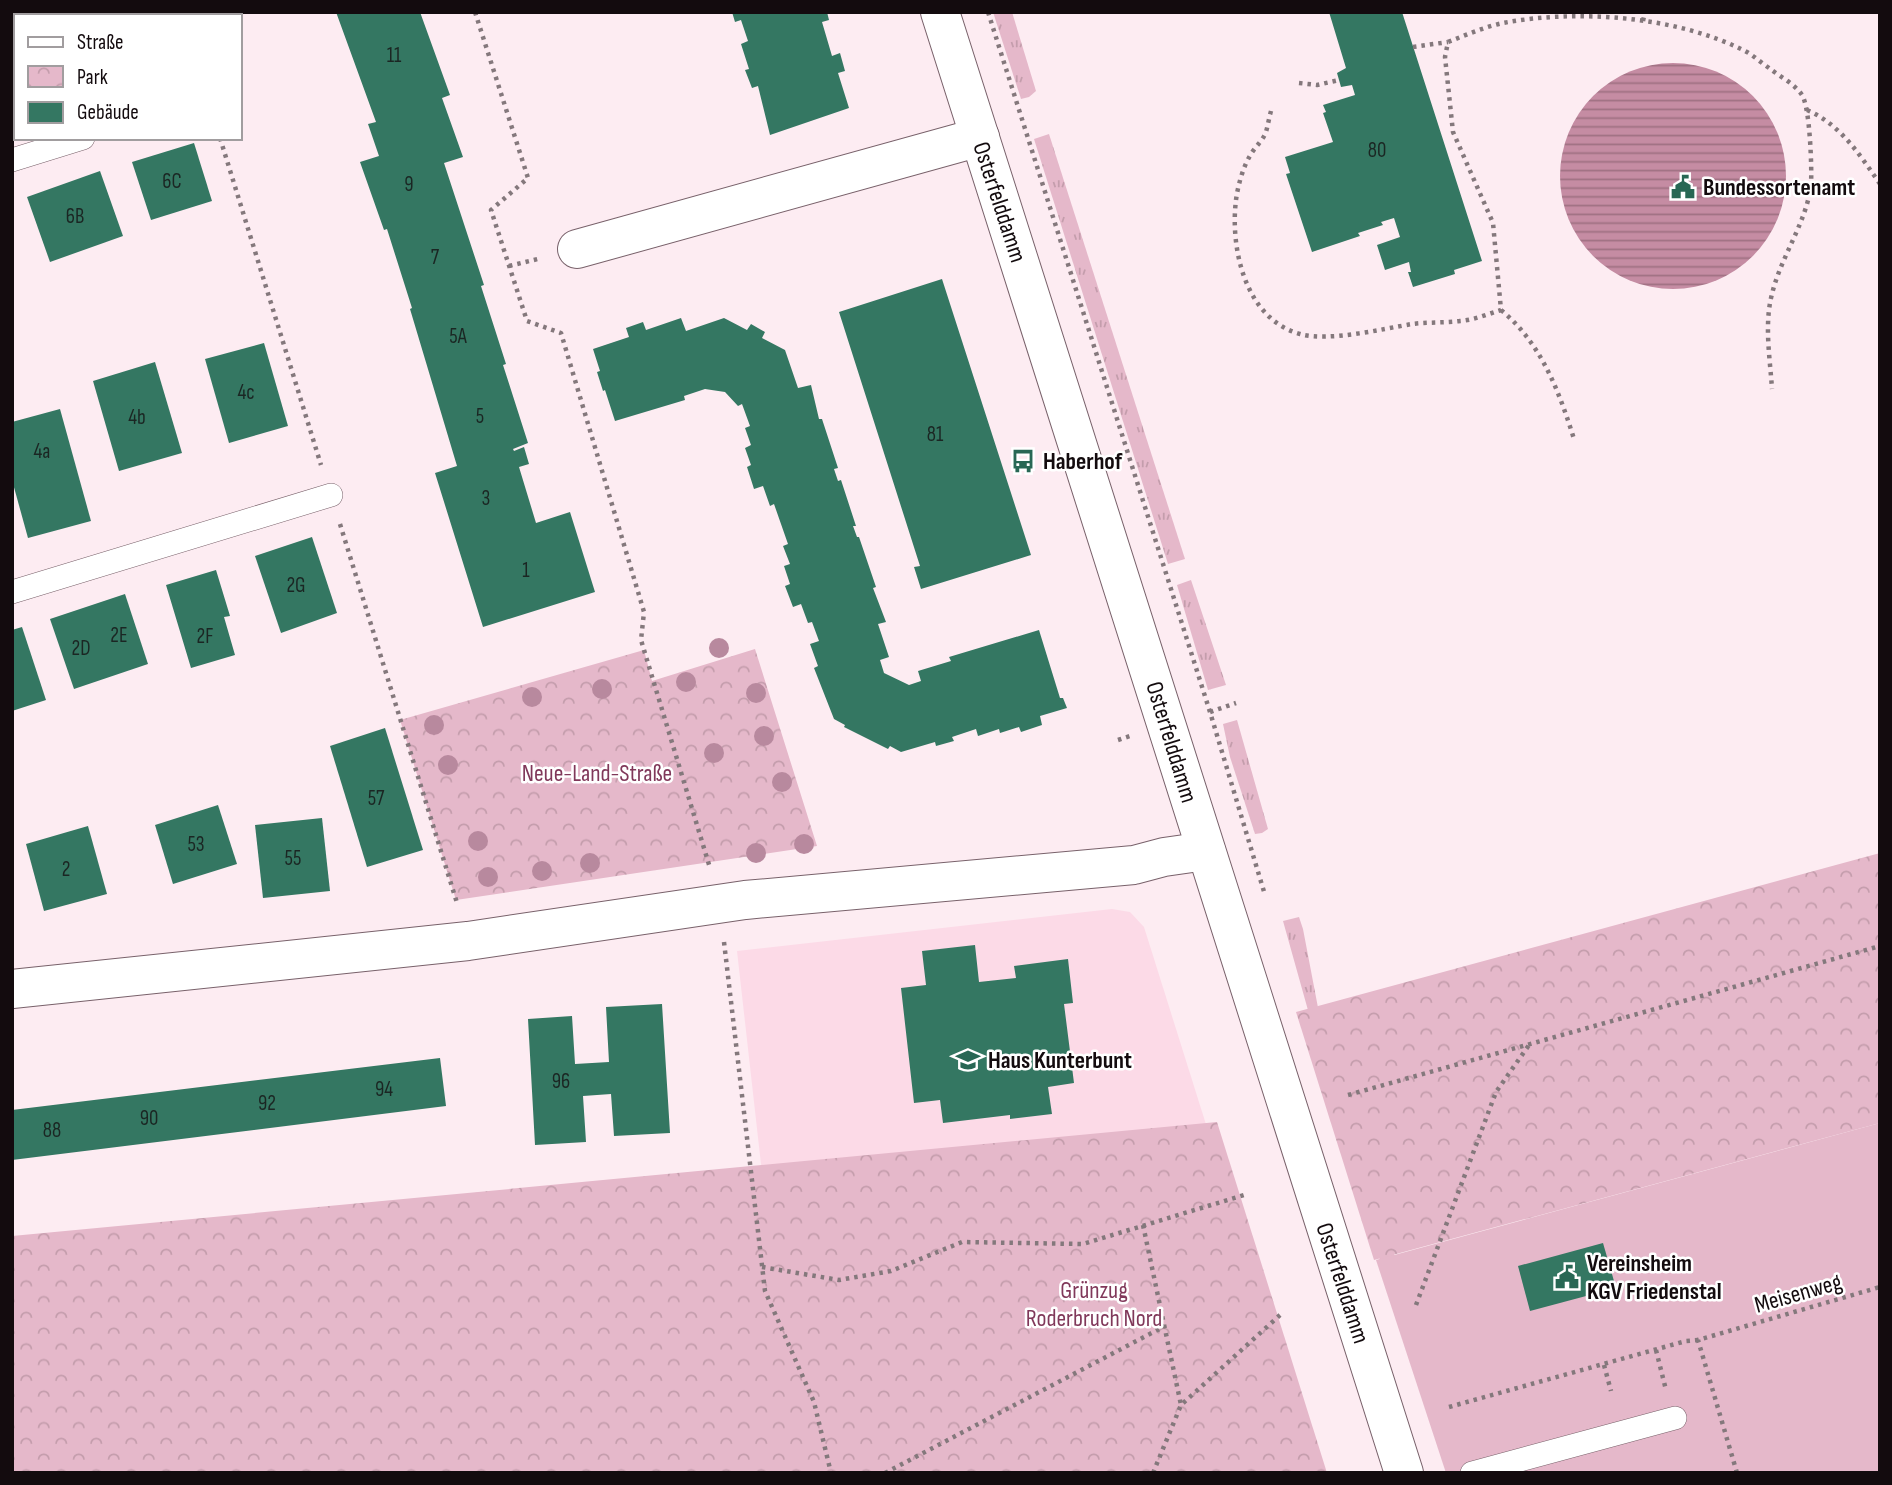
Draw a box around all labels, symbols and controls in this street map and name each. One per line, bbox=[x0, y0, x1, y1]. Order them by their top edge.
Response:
legend bbox=[14, 14, 242, 140]
text: Straße bbox=[77, 30, 123, 55]
house number: 11 bbox=[387, 43, 402, 68]
text: Park bbox=[77, 65, 108, 90]
text: Gebäude bbox=[77, 100, 139, 125]
street label: Osterfelddamm bbox=[966, 138, 1033, 266]
house number: 80 bbox=[1368, 138, 1386, 163]
house number: 6C bbox=[162, 169, 182, 194]
house number: 9 bbox=[404, 172, 414, 197]
public building icon: Bundessortenamt bbox=[1669, 173, 1697, 201]
place label: Bundessortenamt bbox=[1703, 173, 1855, 202]
house number: 6B bbox=[66, 204, 84, 229]
house number: 7 bbox=[431, 245, 440, 270]
house number: 5A bbox=[449, 324, 468, 349]
house number: 4c bbox=[237, 380, 255, 405]
house number: 5 bbox=[476, 404, 484, 429]
house number: 4b bbox=[128, 405, 146, 430]
house number: 81 bbox=[927, 422, 944, 447]
house number: 4a bbox=[34, 439, 50, 464]
bus stop icon: Haberhof bbox=[1009, 447, 1037, 475]
place label: Haberhof bbox=[1043, 447, 1123, 476]
house number: 3 bbox=[482, 486, 490, 511]
house number: 1 bbox=[522, 558, 530, 583]
house number: 2G bbox=[286, 573, 306, 598]
house number: 2E bbox=[110, 623, 128, 648]
house number: 2F bbox=[197, 624, 213, 649]
house number: 2D bbox=[72, 636, 90, 661]
street label: Osterfelddamm bbox=[1139, 678, 1204, 806]
park label: Neue-Land-Straße bbox=[522, 759, 672, 788]
house number: 57 bbox=[368, 786, 385, 811]
house number: 53 bbox=[187, 832, 205, 857]
house number: 55 bbox=[285, 846, 301, 871]
house number: 2 bbox=[62, 857, 70, 882]
school or university icon: Haus Kunterbunt bbox=[954, 1046, 982, 1074]
place label: Haus Kunterbunt bbox=[988, 1046, 1132, 1075]
house number: 96 bbox=[552, 1069, 570, 1094]
house number: 94 bbox=[375, 1077, 393, 1102]
house number: 92 bbox=[258, 1091, 276, 1116]
house number: 90 bbox=[140, 1106, 158, 1131]
house number: 88 bbox=[43, 1118, 61, 1143]
street label: Osterfelddamm bbox=[1309, 1219, 1376, 1347]
place label: Vereinsheim KGV Friedenstal bbox=[1587, 1249, 1722, 1306]
public building icon: Vereinsheim KGV Friedenstal bbox=[1553, 1263, 1581, 1291]
street label: Meisenweg bbox=[1751, 1267, 1845, 1320]
park label: Grünzug Roderbruch Nord bbox=[1026, 1276, 1162, 1333]

